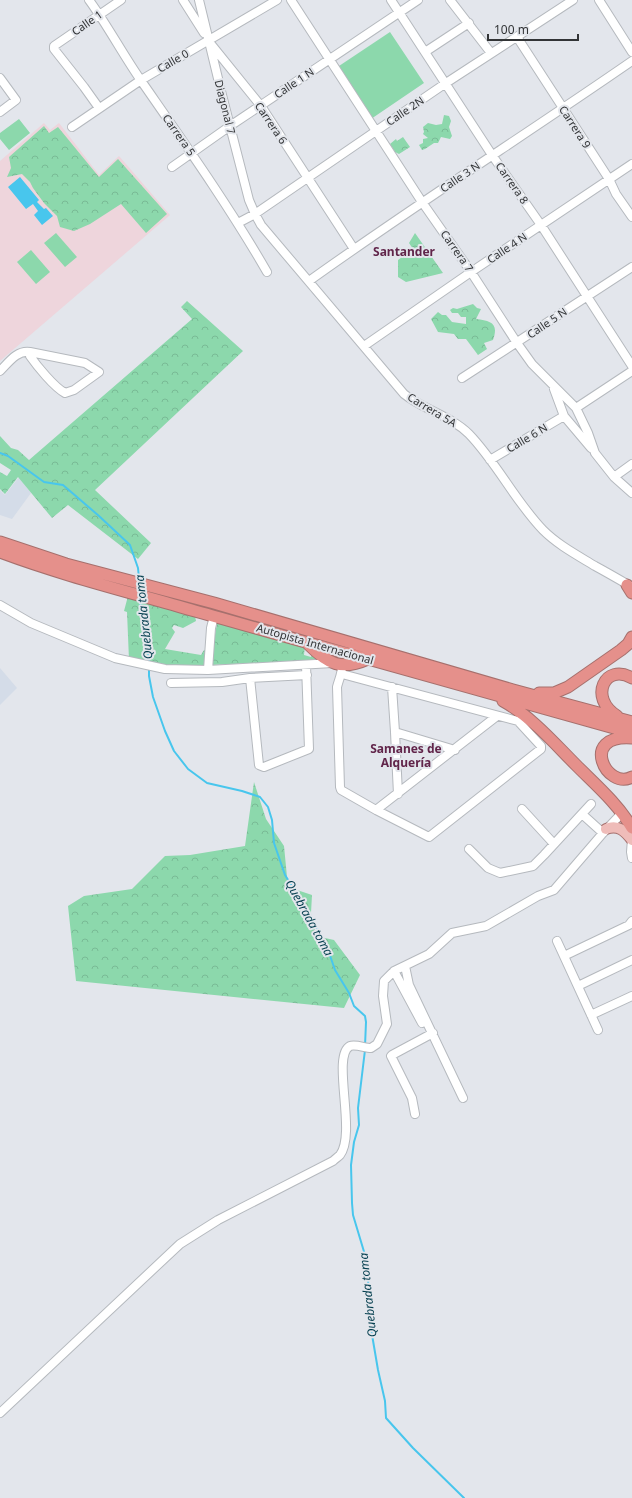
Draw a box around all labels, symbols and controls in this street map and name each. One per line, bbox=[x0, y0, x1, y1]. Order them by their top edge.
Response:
street label: Calle 1 bbox=[68, 7, 105, 39]
scale bar bbox=[488, 16, 578, 42]
text: 100 m bbox=[494, 21, 529, 38]
street label: Calle 0 bbox=[154, 46, 191, 76]
street label: Calle 1 N bbox=[271, 64, 317, 101]
street label: Diagonal 7 bbox=[212, 78, 239, 136]
street label: Calle 2N bbox=[383, 92, 427, 129]
street label: Carrera 6 bbox=[252, 99, 291, 147]
street label: Carrera 9 bbox=[556, 103, 595, 151]
street label: Carrera 5 bbox=[160, 111, 199, 159]
street label: Calle 3 N bbox=[437, 158, 483, 195]
street label: Carrera 8 bbox=[493, 159, 532, 207]
street label: Carrera 7 bbox=[438, 227, 477, 275]
street label: Calle 4 N bbox=[484, 229, 530, 266]
district label: Santander bbox=[373, 243, 436, 260]
street label: Calle 5 N bbox=[524, 304, 570, 341]
street label: Carrera 5A bbox=[405, 389, 460, 431]
street label: Calle 6 N bbox=[503, 419, 550, 456]
water label: Quebrada toma bbox=[131, 574, 156, 660]
street label: Autopista Internacional bbox=[255, 620, 375, 667]
district label: Samanes de Alquería bbox=[370, 740, 442, 771]
water label: Quebrada toma bbox=[281, 877, 338, 959]
water label: Quebrada toma bbox=[355, 1252, 380, 1338]

